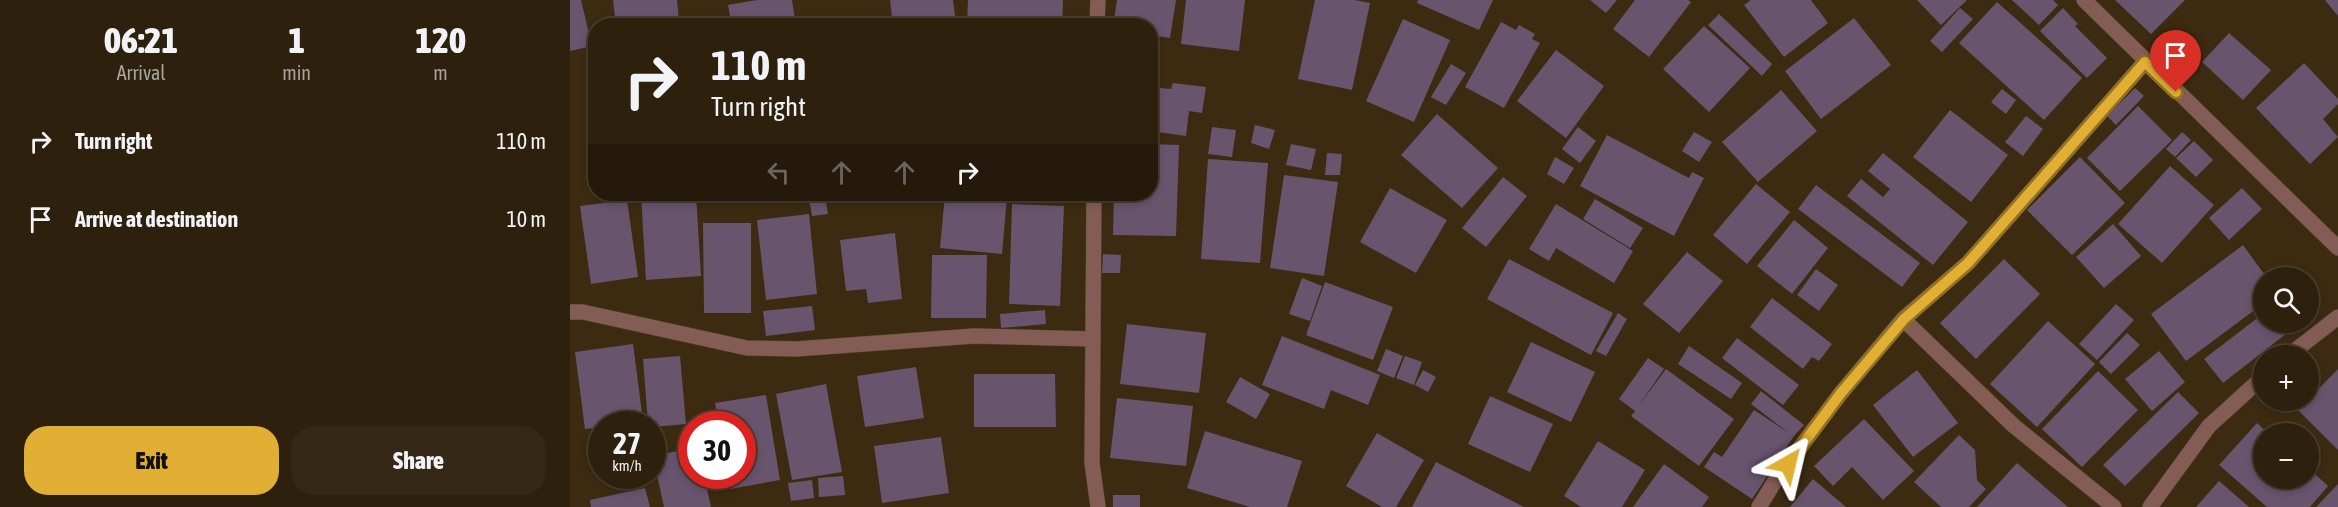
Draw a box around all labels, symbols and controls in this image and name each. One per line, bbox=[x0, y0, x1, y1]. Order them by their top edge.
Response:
text: 06:21 bbox=[104, 19, 178, 61]
text: 1 bbox=[288, 19, 305, 61]
text: 120 bbox=[415, 19, 466, 61]
pin bbox=[2150, 30, 2201, 92]
icon: arrive bbox=[2159, 39, 2192, 72]
text: 110 m bbox=[711, 41, 806, 89]
icon: right bbox=[612, 42, 690, 120]
text: Arrival bbox=[117, 61, 166, 84]
text: min bbox=[282, 61, 311, 84]
text: m bbox=[433, 61, 448, 84]
text: Turn right bbox=[711, 91, 806, 122]
icon: right bbox=[24, 125, 57, 158]
text: Turn right bbox=[75, 128, 152, 154]
text: 110 m bbox=[496, 128, 546, 154]
icon: left bbox=[762, 156, 795, 189]
icon: ahead bbox=[825, 156, 858, 189]
icon: ahead bbox=[888, 156, 921, 189]
icon: right bbox=[951, 156, 984, 189]
icon: arrive bbox=[24, 203, 57, 236]
text: Arrive at destination bbox=[75, 206, 238, 232]
text: 10 m bbox=[506, 206, 546, 232]
map controls bbox=[2253, 267, 2319, 489]
button: search bbox=[2253, 267, 2319, 333]
button: + bbox=[2253, 345, 2319, 411]
speed limit sign: 30 bbox=[678, 411, 756, 489]
button: − bbox=[2253, 423, 2319, 489]
button: Exit bbox=[24, 426, 279, 495]
button: Share bbox=[291, 426, 546, 495]
text: 27 bbox=[613, 426, 641, 460]
position arrow bbox=[1756, 432, 1820, 496]
text: km/h bbox=[612, 457, 642, 474]

